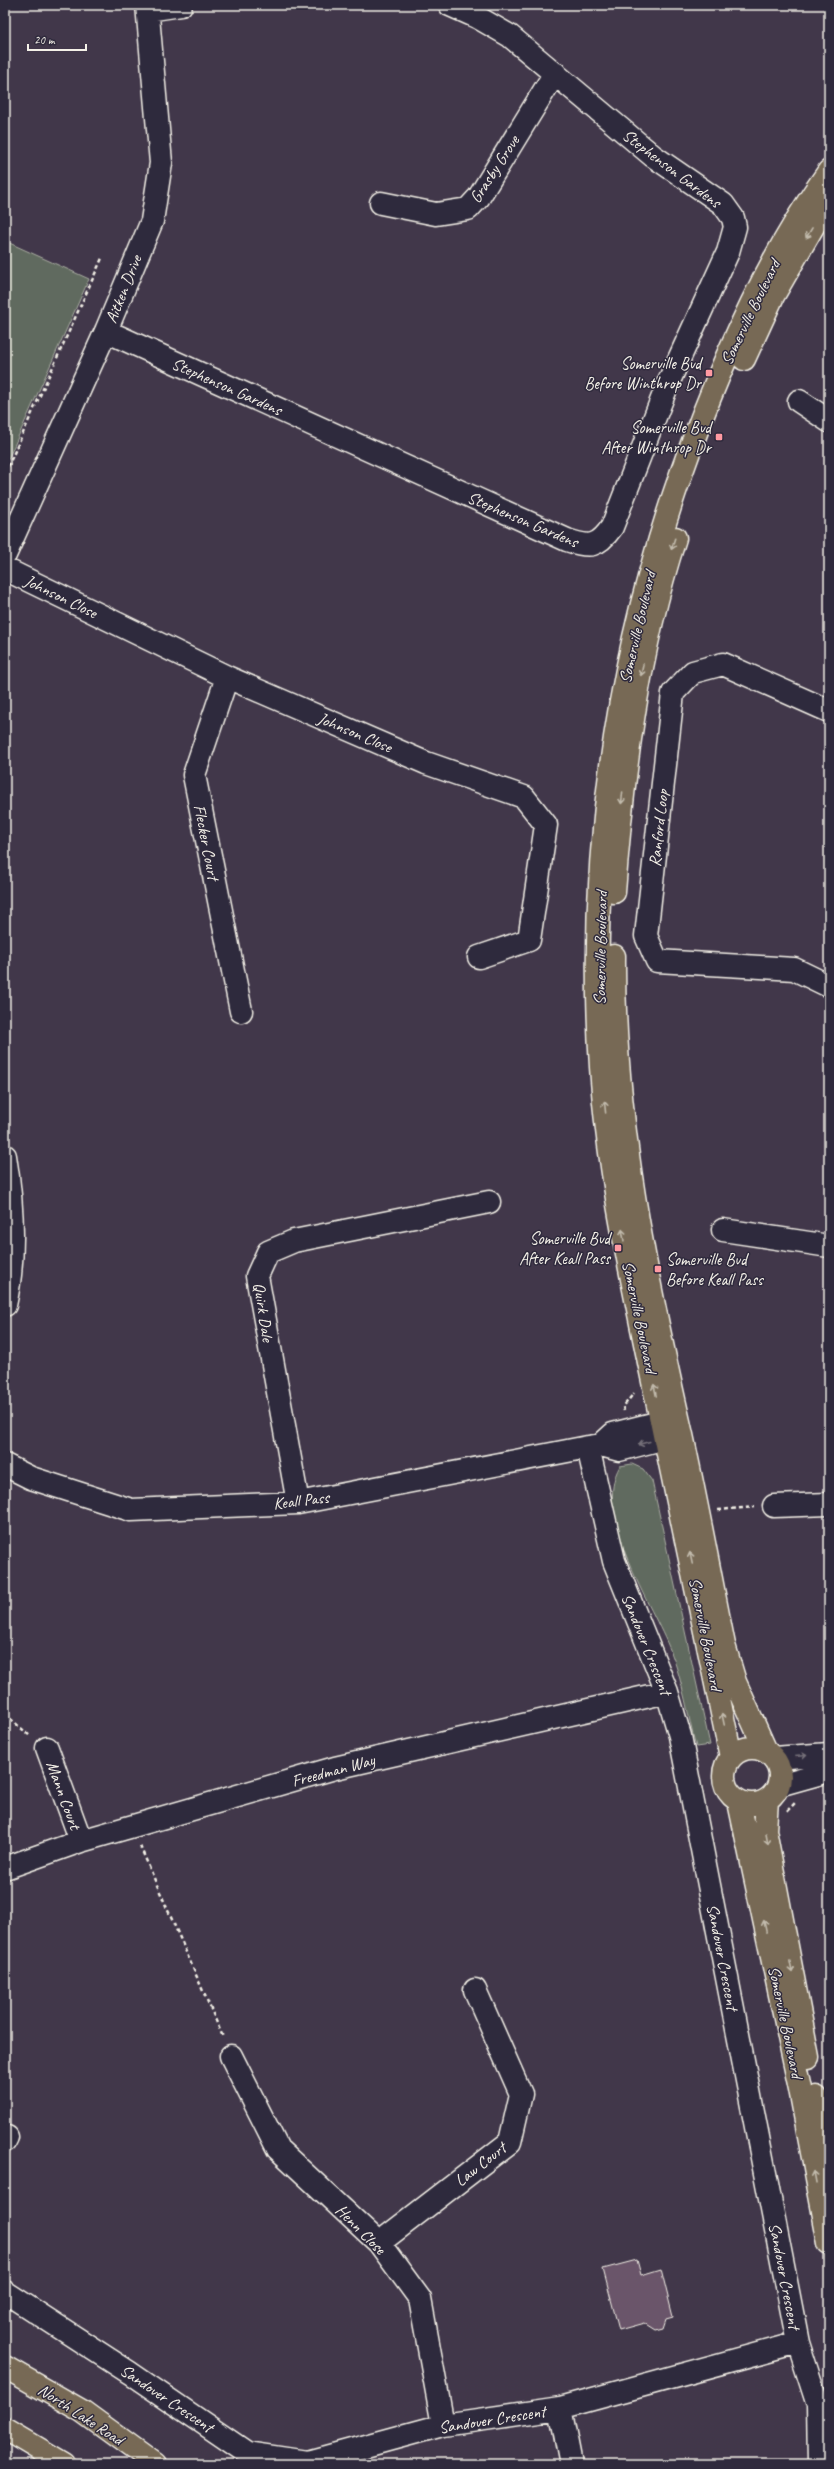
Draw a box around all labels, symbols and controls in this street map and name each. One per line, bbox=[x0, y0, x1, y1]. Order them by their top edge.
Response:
scale bar bbox=[28, 26, 86, 52]
text: 20 m bbox=[34, 32, 56, 48]
street label: Stephenson Gardens bbox=[618, 124, 727, 214]
street label: Grasby Grove bbox=[465, 130, 525, 207]
one-way arrow bbox=[805, 227, 813, 238]
street label: Aitken Drive bbox=[100, 251, 147, 326]
street label: Somerville Boulevard bbox=[716, 254, 786, 368]
street label: Stephenson Gardens bbox=[169, 353, 287, 421]
place label: Somerville Bvd Before Winthrop Dr bbox=[584, 353, 703, 394]
marker: Somerville Bvd Before Winthrop Dr bbox=[704, 368, 714, 378]
place label: Somerville Bvd After Winthrop Dr bbox=[601, 417, 713, 458]
marker: Somerville Bvd After Winthrop Dr bbox=[714, 432, 724, 442]
street label: Stephenson Gardens bbox=[464, 487, 583, 553]
one-way arrow bbox=[669, 537, 676, 550]
street label: Somerville Boulevard bbox=[614, 567, 661, 685]
street label: Johnson Close bbox=[20, 569, 102, 624]
one-way arrow bbox=[638, 663, 645, 676]
street label: Johnson Close bbox=[314, 707, 396, 758]
street label: Ranford Loop bbox=[644, 787, 673, 868]
one-way arrow bbox=[618, 791, 626, 804]
street label: Flecker Court bbox=[189, 803, 225, 884]
street label: Somerville Boulevard bbox=[589, 888, 612, 1005]
one-way arrow bbox=[601, 1101, 609, 1114]
place label: Somerville Bvd After Keall Pass bbox=[519, 1228, 612, 1269]
one-way arrow bbox=[619, 1229, 627, 1242]
marker: Somerville Bvd After Keall Pass bbox=[613, 1243, 623, 1253]
place label: Somerville Bvd Before Keall Pass bbox=[666, 1249, 765, 1290]
street label: Somerville Boulevard bbox=[617, 1259, 662, 1377]
marker: Somerville Bvd Before Keall Pass bbox=[653, 1264, 663, 1274]
street label: Quirk Dale bbox=[248, 1281, 279, 1345]
one-way arrow bbox=[650, 1384, 658, 1397]
one-way arrow bbox=[637, 1440, 650, 1447]
street label: Keall Pass bbox=[272, 1486, 332, 1514]
one-way arrow bbox=[686, 1552, 694, 1565]
street label: Somerville Boulevard bbox=[684, 1576, 727, 1694]
street label: Sandover Crescent bbox=[617, 1590, 677, 1700]
one-way arrow bbox=[719, 1712, 727, 1725]
street label: Freedman Way bbox=[289, 1749, 378, 1792]
one-way arrow bbox=[794, 1753, 807, 1760]
street label: Mann Court bbox=[41, 1758, 86, 1834]
one-way arrow bbox=[763, 1832, 771, 1845]
street label: Sandover Crescent bbox=[702, 1902, 744, 2014]
one-way arrow bbox=[761, 1920, 769, 1933]
one-way arrow bbox=[787, 1960, 795, 1973]
street label: Somerville Boulevard bbox=[763, 1964, 808, 2082]
street label: Law Court bbox=[450, 2136, 512, 2191]
one-way arrow bbox=[811, 2171, 819, 2184]
street label: Henn Close bbox=[331, 2200, 391, 2260]
street label: Sandover Crescent bbox=[764, 2221, 806, 2333]
street label: Sandover Crescent bbox=[116, 2360, 219, 2439]
street label: North Lake Road bbox=[34, 2379, 130, 2452]
street label: Sandover Crescent bbox=[437, 2400, 549, 2438]

